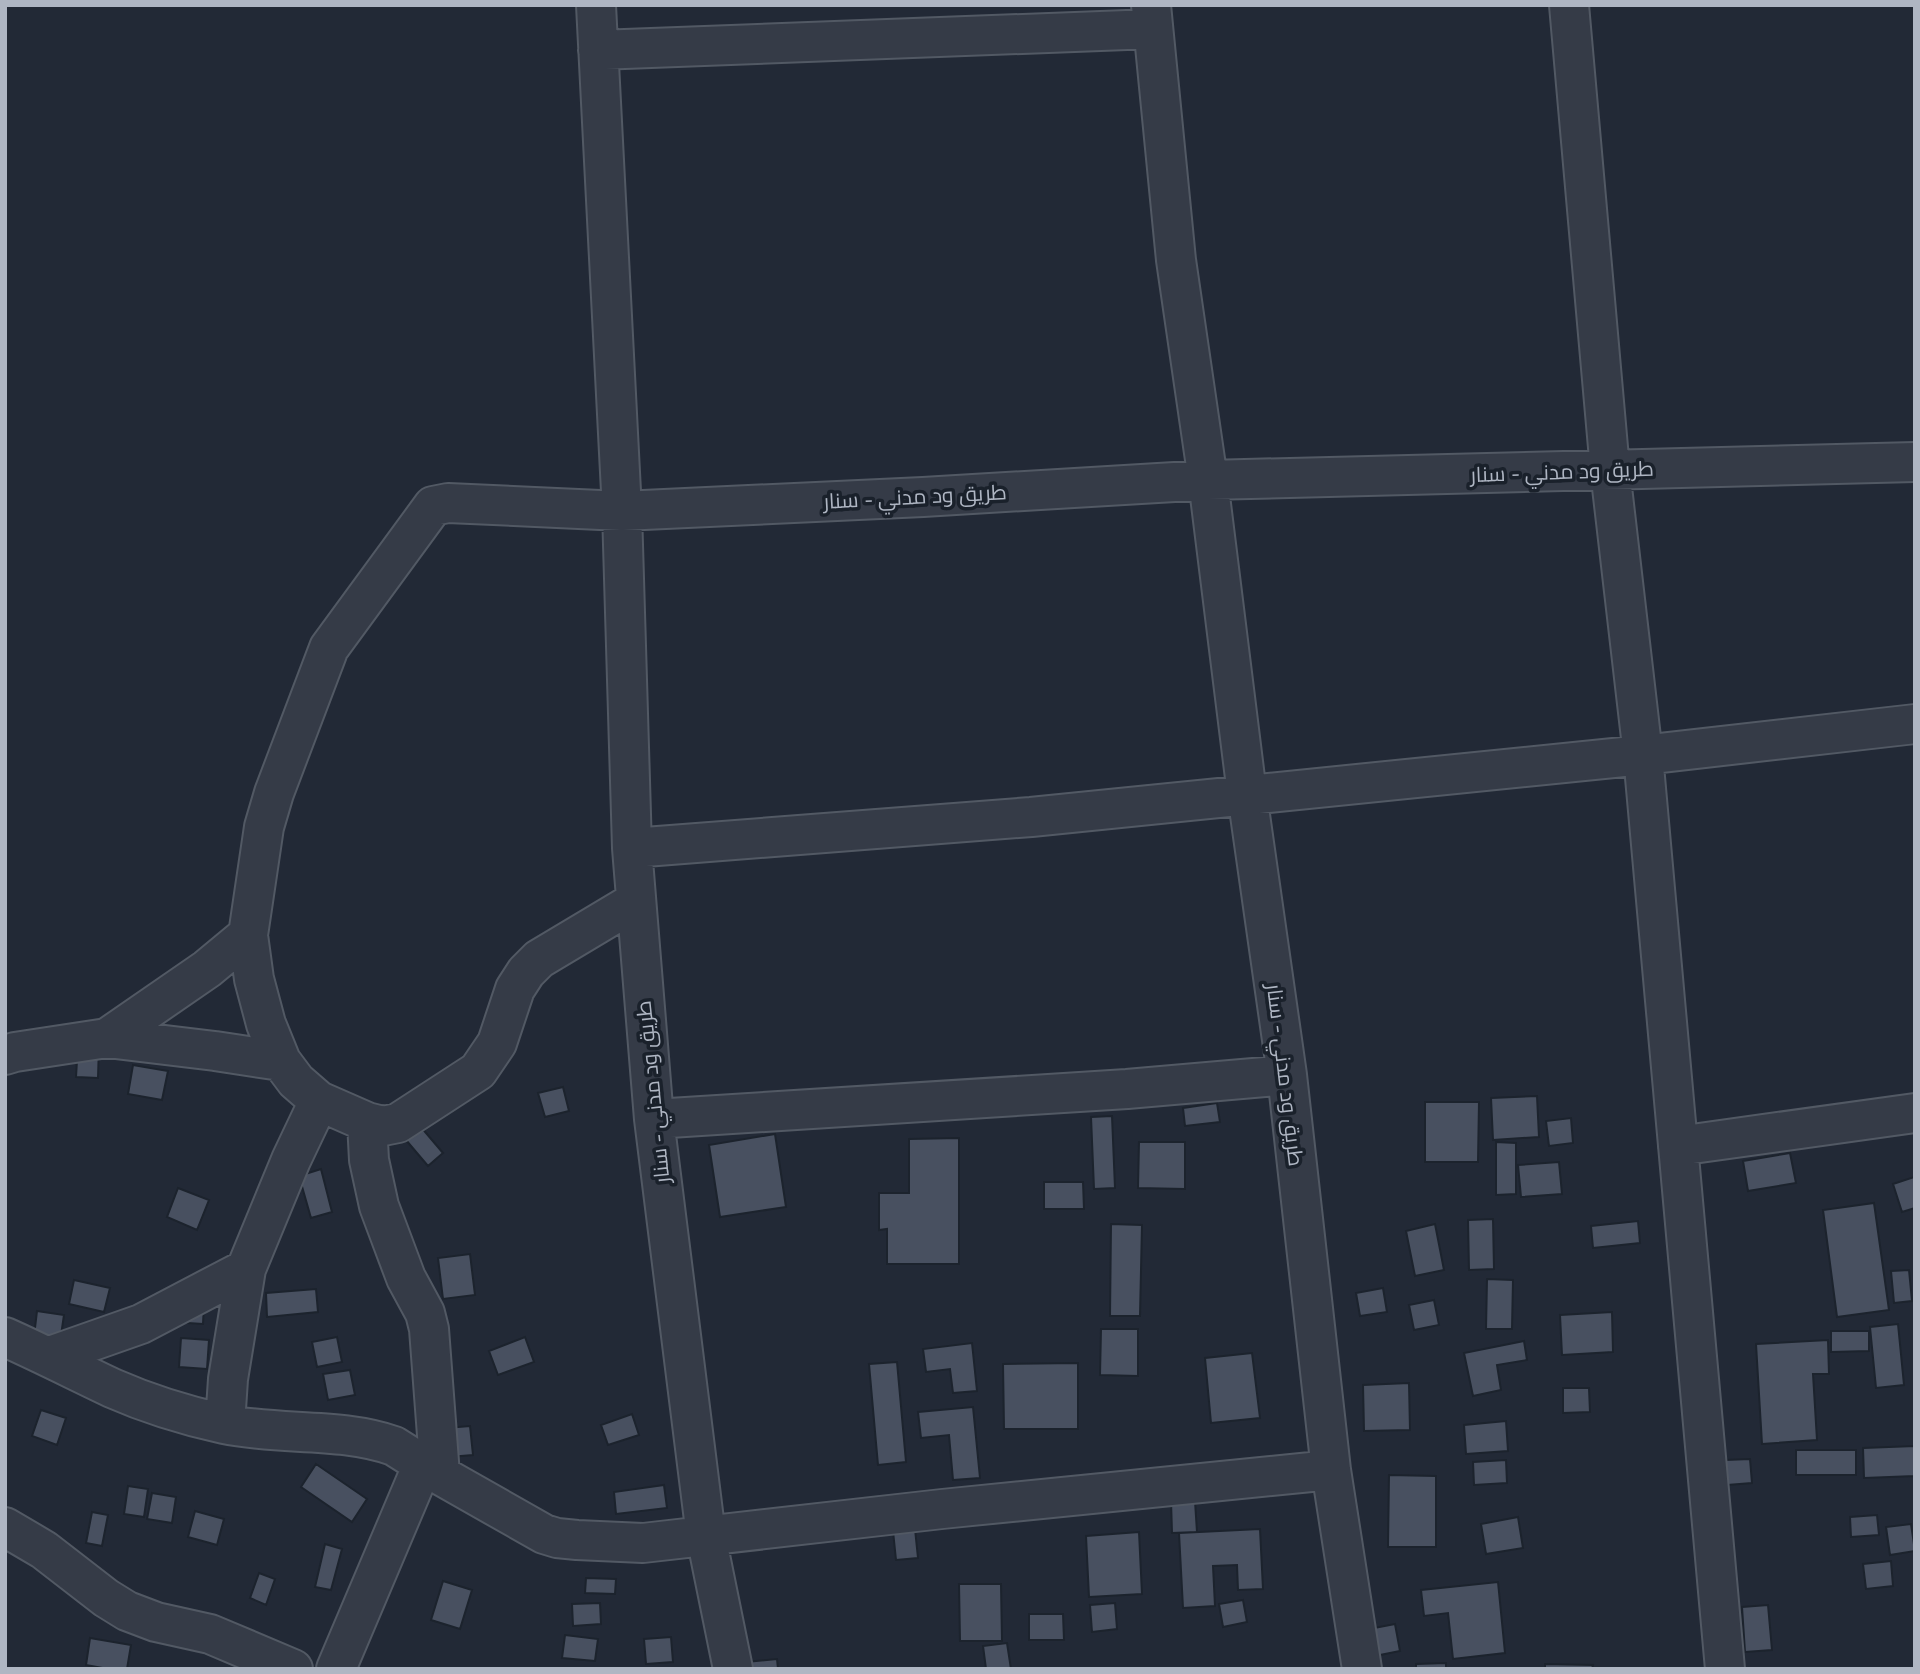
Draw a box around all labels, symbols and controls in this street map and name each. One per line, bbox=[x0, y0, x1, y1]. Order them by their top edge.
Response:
street label: طريق ود مدني - سنار bbox=[1469, 455, 1654, 491]
street label: طريق ود مدني - سنار bbox=[822, 478, 1008, 518]
street label: طريق ود مدني - سنار bbox=[1258, 981, 1310, 1168]
street label: طريق ود مدني - سنار bbox=[629, 999, 679, 1186]

